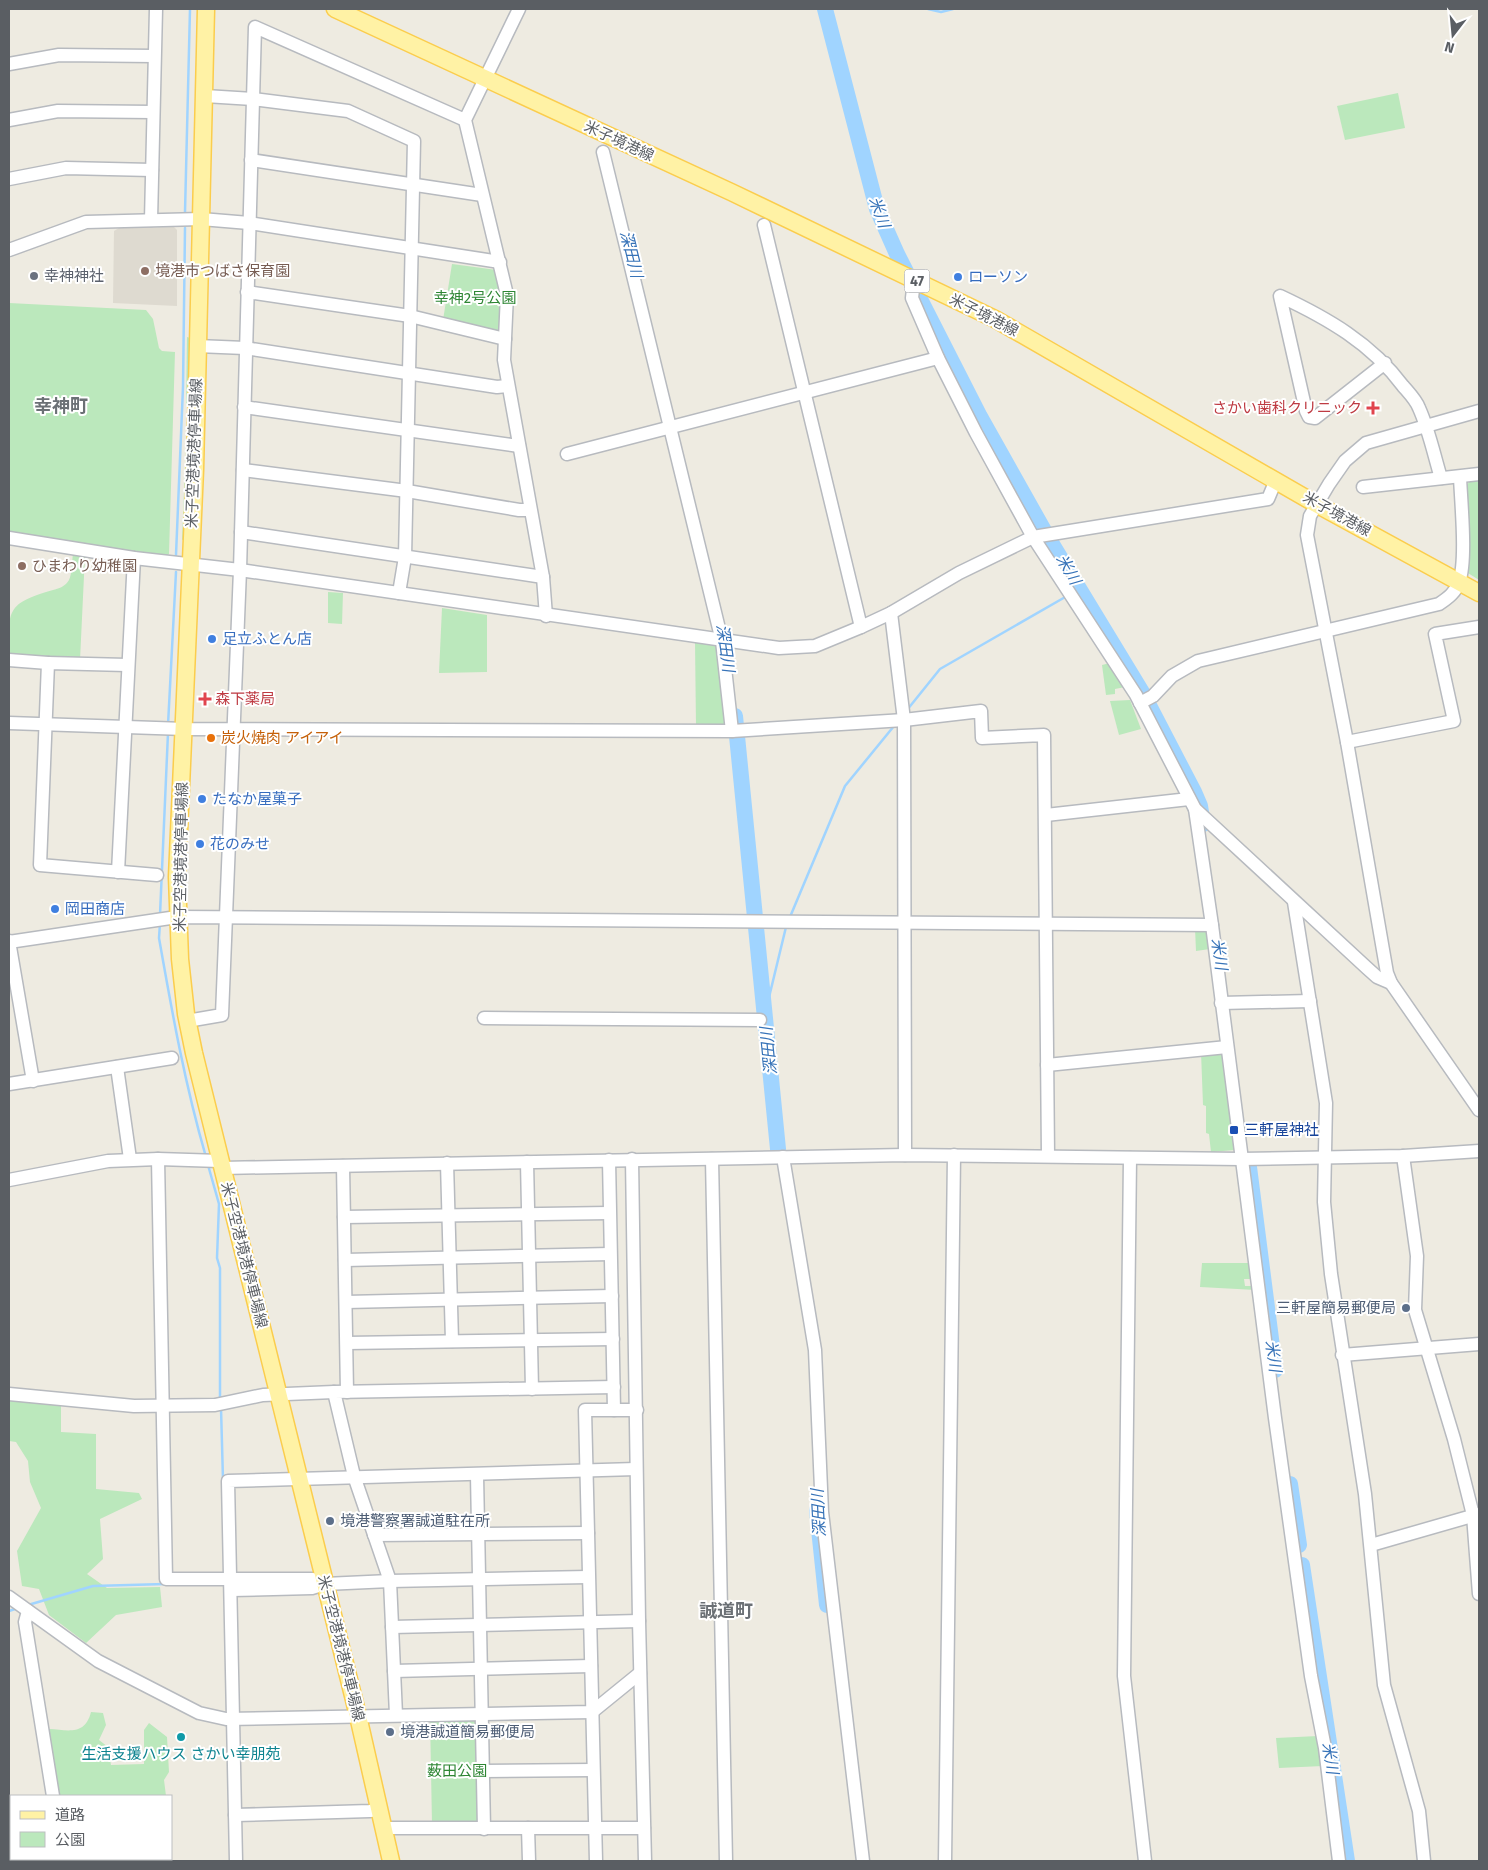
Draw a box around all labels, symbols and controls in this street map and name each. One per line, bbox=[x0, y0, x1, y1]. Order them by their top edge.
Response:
north arrow bbox=[1428, 10, 1478, 60]
text: N bbox=[1443, 38, 1456, 56]
street label: 米子境港線 bbox=[581, 117, 657, 165]
water label: 米川 bbox=[865, 194, 895, 232]
water label: 深田川 bbox=[616, 229, 647, 282]
place label: 境港市つばさ保育園 bbox=[155, 262, 290, 280]
marker: 境港市つばさ保育園 bbox=[139, 265, 151, 277]
place label: 幸神神社 bbox=[44, 267, 104, 285]
place label: ローソン bbox=[968, 268, 1028, 286]
marker: 幸神神社 bbox=[28, 270, 40, 282]
road number: 47 bbox=[904, 270, 930, 292]
marker: ローソン bbox=[952, 271, 964, 283]
park label: 幸神2号公園 bbox=[434, 289, 516, 307]
street label: 米子境港線 bbox=[946, 290, 1022, 340]
street label: 米子空港境港停車場線 bbox=[182, 378, 206, 528]
district label: 幸神町 bbox=[34, 395, 88, 417]
place label: さかい歯科クリニック bbox=[1212, 399, 1362, 417]
marker: さかい歯科クリニック bbox=[1366, 401, 1380, 415]
street label: 米子境港線 bbox=[1300, 488, 1374, 540]
water label: 米川 bbox=[1052, 551, 1086, 590]
place label: ひまわり幼稚園 bbox=[32, 557, 137, 575]
marker: ひまわり幼稚園 bbox=[16, 560, 28, 572]
water label: 深田川 bbox=[713, 623, 739, 675]
place label: 足立ふとん店 bbox=[222, 630, 312, 648]
marker: 足立ふとん店 bbox=[206, 633, 218, 645]
place label: 森下薬局 bbox=[215, 690, 275, 708]
marker: 森下薬局 bbox=[199, 693, 211, 705]
place label: 炭火焼肉 アイアイ bbox=[221, 729, 343, 747]
marker: 炭火焼肉 アイアイ bbox=[205, 732, 217, 744]
street label: 米子空港境港停車場線 bbox=[171, 782, 191, 932]
place label: たなか屋菓子 bbox=[212, 790, 302, 808]
marker: たなか屋菓子 bbox=[196, 793, 208, 805]
place label: 花のみせ bbox=[210, 835, 270, 853]
marker: 花のみせ bbox=[194, 838, 206, 850]
place label: 岡田商店 bbox=[65, 900, 125, 918]
marker: 岡田商店 bbox=[49, 903, 61, 915]
water label: 米川 bbox=[1208, 937, 1231, 973]
water label: 深田川 bbox=[756, 1024, 780, 1076]
place label: 三軒屋神社 bbox=[1244, 1121, 1319, 1139]
marker: 三軒屋神社 bbox=[1228, 1124, 1240, 1136]
street label: 米子空港境港停車場線 bbox=[217, 1180, 271, 1330]
place label: 三軒屋簡易郵便局 bbox=[1276, 1299, 1396, 1317]
marker: 三軒屋簡易郵便局 bbox=[1400, 1302, 1412, 1314]
water label: 米川 bbox=[1262, 1339, 1285, 1375]
water label: 深田川 bbox=[808, 1487, 829, 1537]
place label: 境港警察署誠道駐在所 bbox=[340, 1512, 490, 1530]
marker: 境港警察署誠道駐在所 bbox=[324, 1515, 336, 1527]
street label: 米子空港境港停車場線 bbox=[314, 1573, 368, 1723]
district label: 誠道町 bbox=[699, 1600, 753, 1622]
place label: 境港誠道簡易郵便局 bbox=[400, 1723, 535, 1741]
marker: 境港誠道簡易郵便局 bbox=[384, 1726, 396, 1738]
marker: 生活支援ハウス さかい幸朋苑 bbox=[175, 1731, 187, 1743]
water label: 米川 bbox=[1319, 1741, 1343, 1777]
place label: 生活支援ハウス さかい幸朋苑 bbox=[82, 1745, 280, 1763]
park label: 薮田公園 bbox=[427, 1762, 487, 1780]
legend bbox=[10, 1795, 172, 1860]
text: 道路 bbox=[55, 1806, 85, 1824]
text: 公園 bbox=[55, 1831, 85, 1849]

